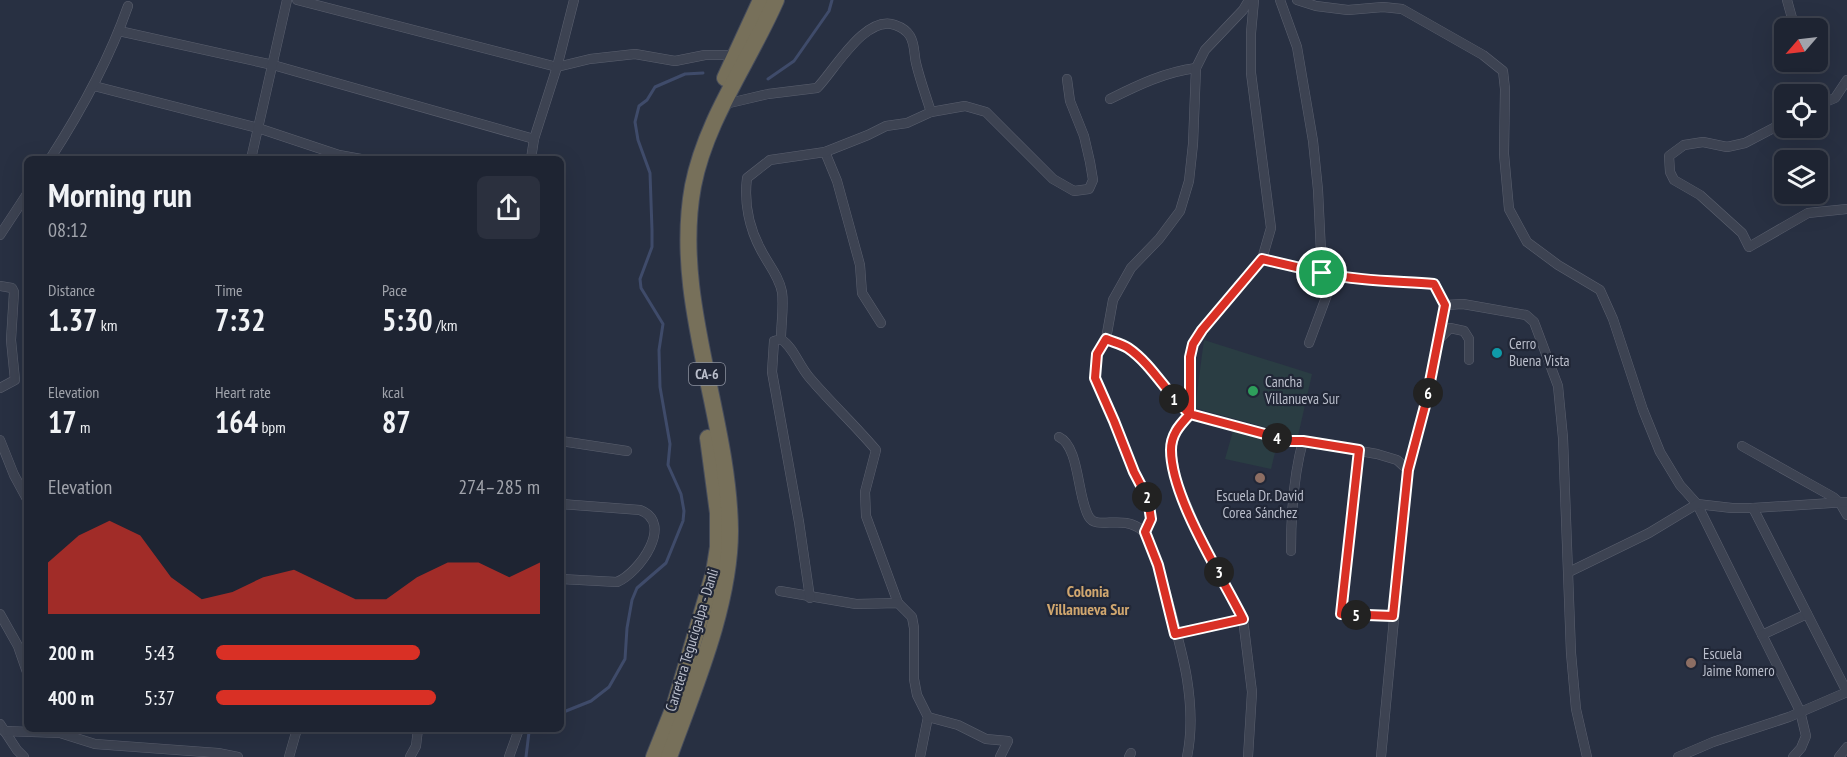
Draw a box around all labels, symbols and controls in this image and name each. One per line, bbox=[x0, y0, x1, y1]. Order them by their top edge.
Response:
north arrow bbox=[1774, 18, 1828, 72]
map controls bbox=[1774, 18, 1828, 204]
button: locate bbox=[1774, 84, 1828, 138]
button: layers bbox=[1774, 150, 1828, 204]
text: Morning run bbox=[48, 173, 192, 216]
button: share bbox=[477, 176, 540, 239]
text: 08:12 bbox=[48, 217, 88, 243]
pin bbox=[1296, 247, 1347, 298]
icon: arrive bbox=[1305, 256, 1338, 289]
text: Distance bbox=[48, 280, 95, 300]
text: Time bbox=[215, 280, 243, 300]
text: Pace bbox=[382, 280, 407, 300]
text: 1.37 bbox=[48, 300, 97, 339]
text: 7:32 bbox=[215, 300, 266, 339]
text: 5:30 bbox=[382, 300, 433, 339]
text: km bbox=[97, 315, 117, 335]
text: /km bbox=[433, 315, 457, 335]
place label: Cerro Buena Vista bbox=[1509, 334, 1570, 370]
marker: Cerro Buena Vista bbox=[1490, 346, 1504, 360]
road number: CA-6 bbox=[689, 363, 725, 385]
place label: Cancha Villanueva Sur bbox=[1264, 372, 1340, 408]
pin: 6 bbox=[1413, 378, 1443, 408]
text: Elevation bbox=[48, 382, 99, 402]
text: Heart rate bbox=[215, 382, 271, 402]
text: kcal bbox=[382, 382, 404, 402]
text: 6 bbox=[1424, 383, 1432, 403]
pin: 1 bbox=[1159, 384, 1189, 414]
marker: Cancha Villanueva Sur bbox=[1246, 384, 1260, 398]
text: 1 bbox=[1170, 389, 1178, 409]
text: 17 bbox=[48, 402, 77, 441]
text: 164 bbox=[215, 402, 258, 441]
text: 87 bbox=[382, 402, 411, 441]
text: m bbox=[77, 417, 91, 437]
text: bpm bbox=[258, 417, 286, 437]
pin: 4 bbox=[1262, 423, 1292, 453]
text: 4 bbox=[1273, 428, 1281, 448]
marker: Escuela Dr. David Corea Sánchez bbox=[1253, 471, 1267, 485]
text: Elevation bbox=[48, 474, 112, 500]
text: 274–285 m bbox=[458, 474, 540, 500]
pin: 2 bbox=[1132, 482, 1162, 512]
place label: Escuela Dr. David Corea Sánchez bbox=[1216, 486, 1304, 522]
text: 2 bbox=[1143, 487, 1151, 507]
pin: 3 bbox=[1204, 557, 1234, 587]
text: 3 bbox=[1215, 562, 1223, 582]
street label: Carretera Tegucigalpa - Danli bbox=[661, 566, 722, 714]
district label: Colonia Villanueva Sur bbox=[1046, 581, 1129, 619]
pin: 5 bbox=[1341, 600, 1371, 630]
text: 5 bbox=[1352, 605, 1360, 625]
text: 200 m bbox=[48, 640, 94, 666]
text: 5:43 bbox=[144, 640, 175, 666]
place label: Escuela Jaime Romero bbox=[1702, 644, 1775, 680]
marker: Escuela Jaime Romero bbox=[1684, 656, 1698, 670]
text: 400 m bbox=[48, 685, 94, 711]
text: 5:37 bbox=[144, 685, 175, 711]

